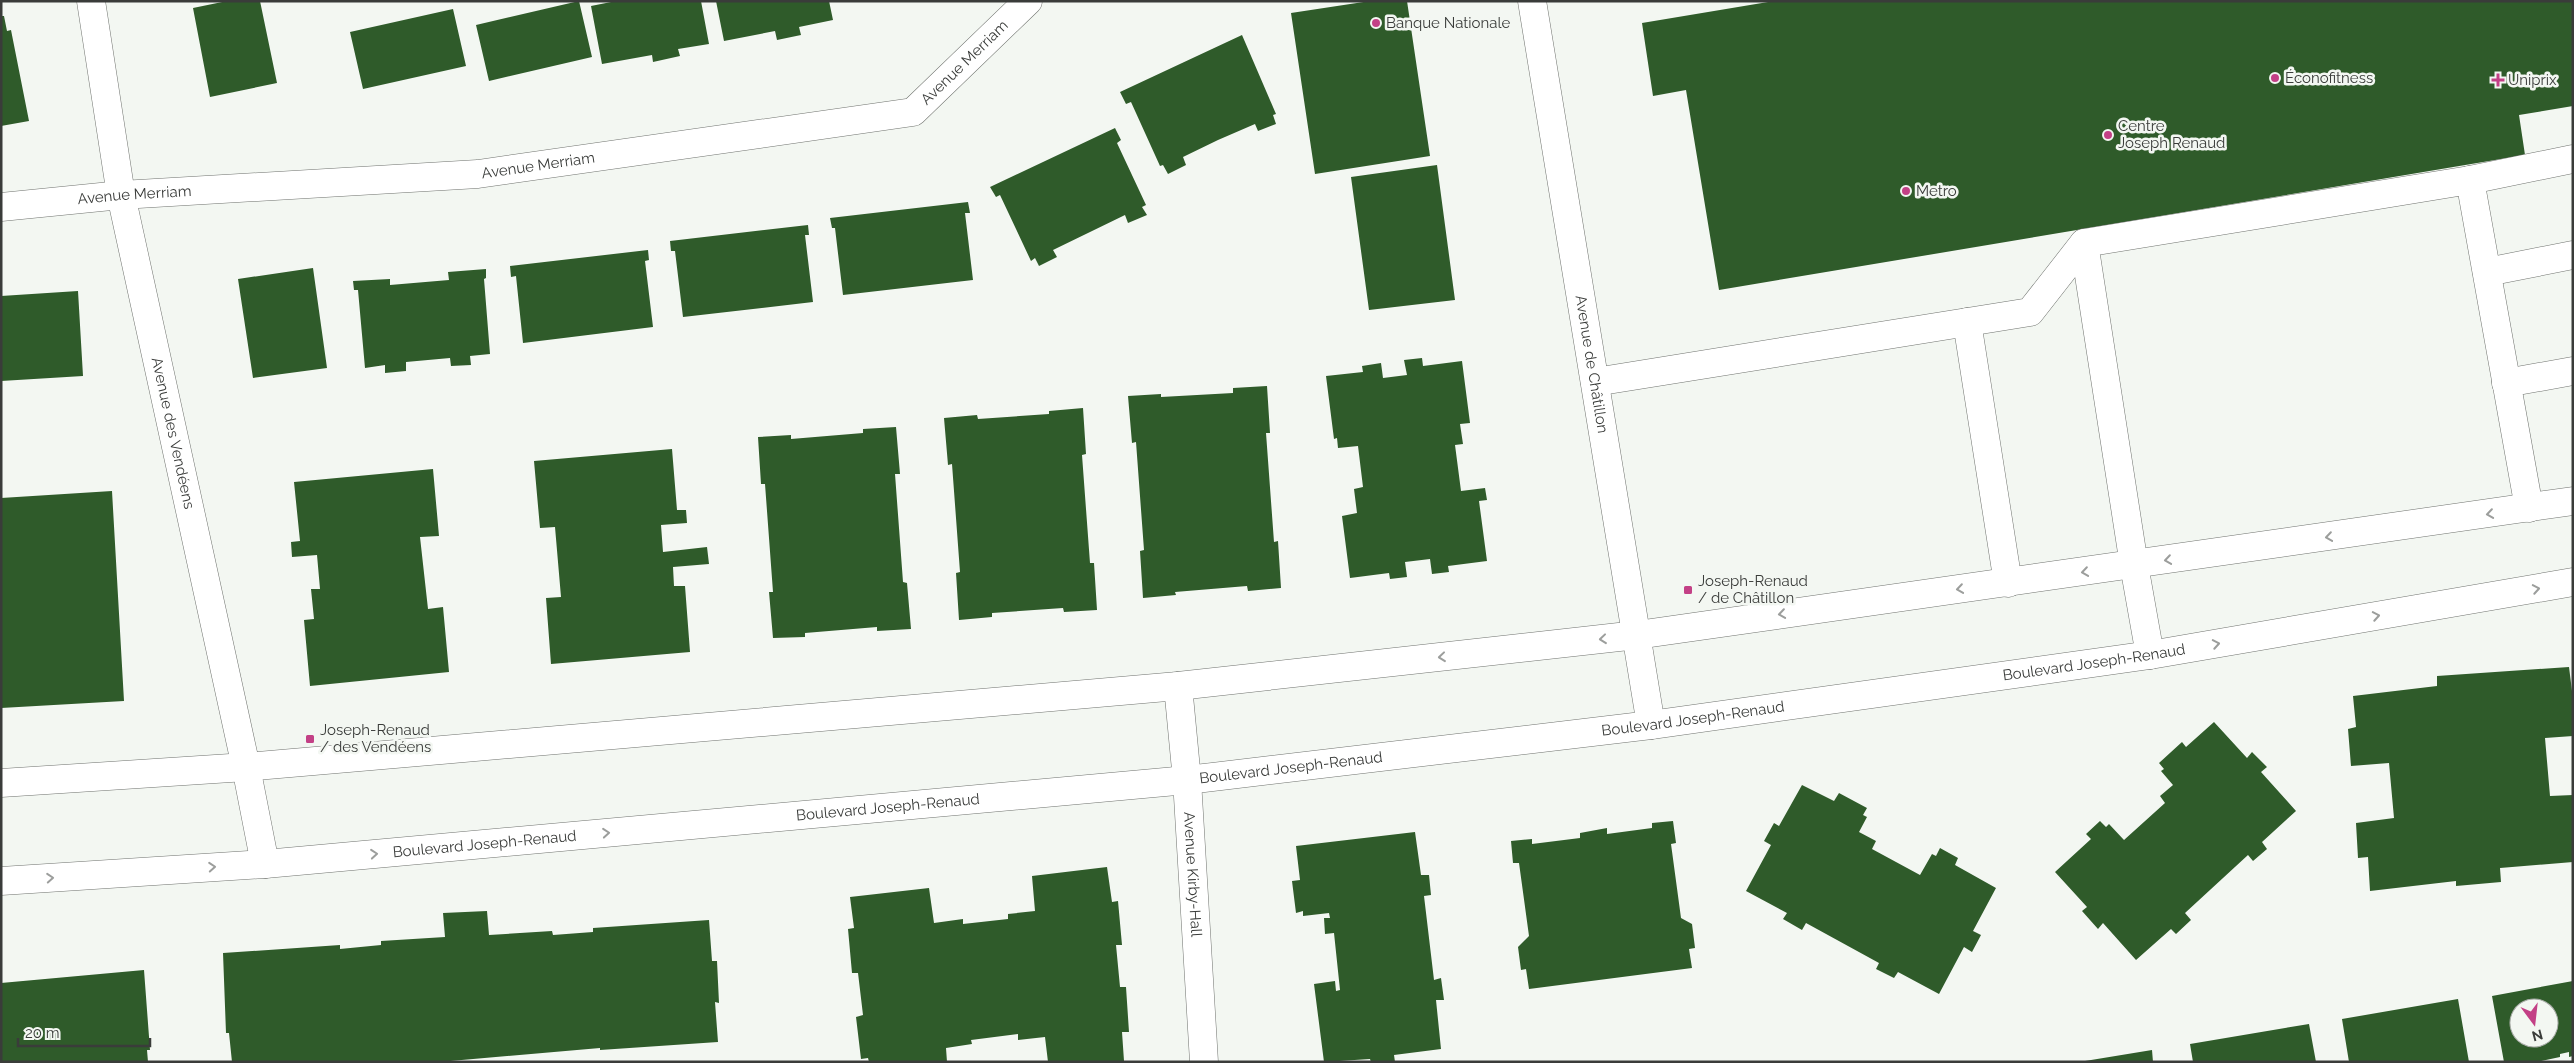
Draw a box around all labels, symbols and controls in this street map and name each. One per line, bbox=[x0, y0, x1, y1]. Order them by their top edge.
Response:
place label: Banque Nationale bbox=[1386, 14, 1511, 32]
street label: Avenue Merriam bbox=[917, 16, 1012, 109]
marker: Banque Nationale bbox=[1370, 17, 1382, 29]
place label: Éconofitness bbox=[2285, 69, 2373, 87]
place label: Uniprix bbox=[2508, 71, 2557, 89]
marker: Éconofitness bbox=[2269, 72, 2281, 84]
marker: Uniprix bbox=[2492, 74, 2504, 86]
place label: Centre Joseph Renaud bbox=[2118, 117, 2225, 152]
marker: Centre Joseph Renaud bbox=[2102, 129, 2114, 141]
street label: Avenue Merriam bbox=[480, 148, 596, 182]
street label: Avenue Merriam bbox=[77, 182, 192, 208]
place label: Metro bbox=[1916, 182, 1957, 200]
marker: Metro bbox=[1900, 185, 1912, 197]
street label: Avenue de Châtillon bbox=[1571, 294, 1612, 435]
street label: Avenue des Vendéens bbox=[148, 355, 198, 511]
one-way arrow bbox=[2486, 508, 2494, 518]
one-way arrow bbox=[2325, 531, 2333, 542]
one-way arrow bbox=[2164, 554, 2172, 565]
one-way arrow bbox=[2081, 566, 2090, 576]
place label: Joseph-Renaud / de Châtillon bbox=[1698, 572, 1808, 607]
marker: Joseph-Renaud / de Châtillon bbox=[1682, 584, 1694, 596]
one-way arrow bbox=[1955, 584, 1964, 594]
one-way arrow bbox=[2532, 584, 2540, 594]
one-way arrow bbox=[1777, 609, 1786, 619]
one-way arrow bbox=[2371, 612, 2380, 622]
one-way arrow bbox=[1599, 633, 1607, 644]
one-way arrow bbox=[2212, 639, 2220, 650]
street label: Boulevard Joseph-Renaud bbox=[2001, 640, 2187, 685]
one-way arrow bbox=[1437, 651, 1445, 662]
street label: Boulevard Joseph-Renaud bbox=[1600, 697, 1786, 740]
place label: Joseph-Renaud / des Vendéens bbox=[320, 721, 431, 756]
marker: Joseph-Renaud / des Vendéens bbox=[304, 733, 316, 745]
street label: Boulevard Joseph-Renaud bbox=[1198, 748, 1384, 787]
street label: Boulevard Joseph-Renaud bbox=[795, 790, 981, 825]
street label: Avenue Kirby-Hall bbox=[1180, 811, 1206, 938]
street label: Boulevard Joseph-Renaud bbox=[392, 827, 577, 861]
one-way arrow bbox=[602, 828, 610, 839]
one-way arrow bbox=[370, 849, 378, 860]
one-way arrow bbox=[208, 862, 216, 873]
one-way arrow bbox=[46, 872, 54, 883]
north arrow bbox=[2509, 998, 2559, 1048]
scale bar bbox=[18, 1016, 150, 1048]
text: 20 m bbox=[25, 1024, 60, 1042]
text: N bbox=[2530, 1026, 2545, 1045]

